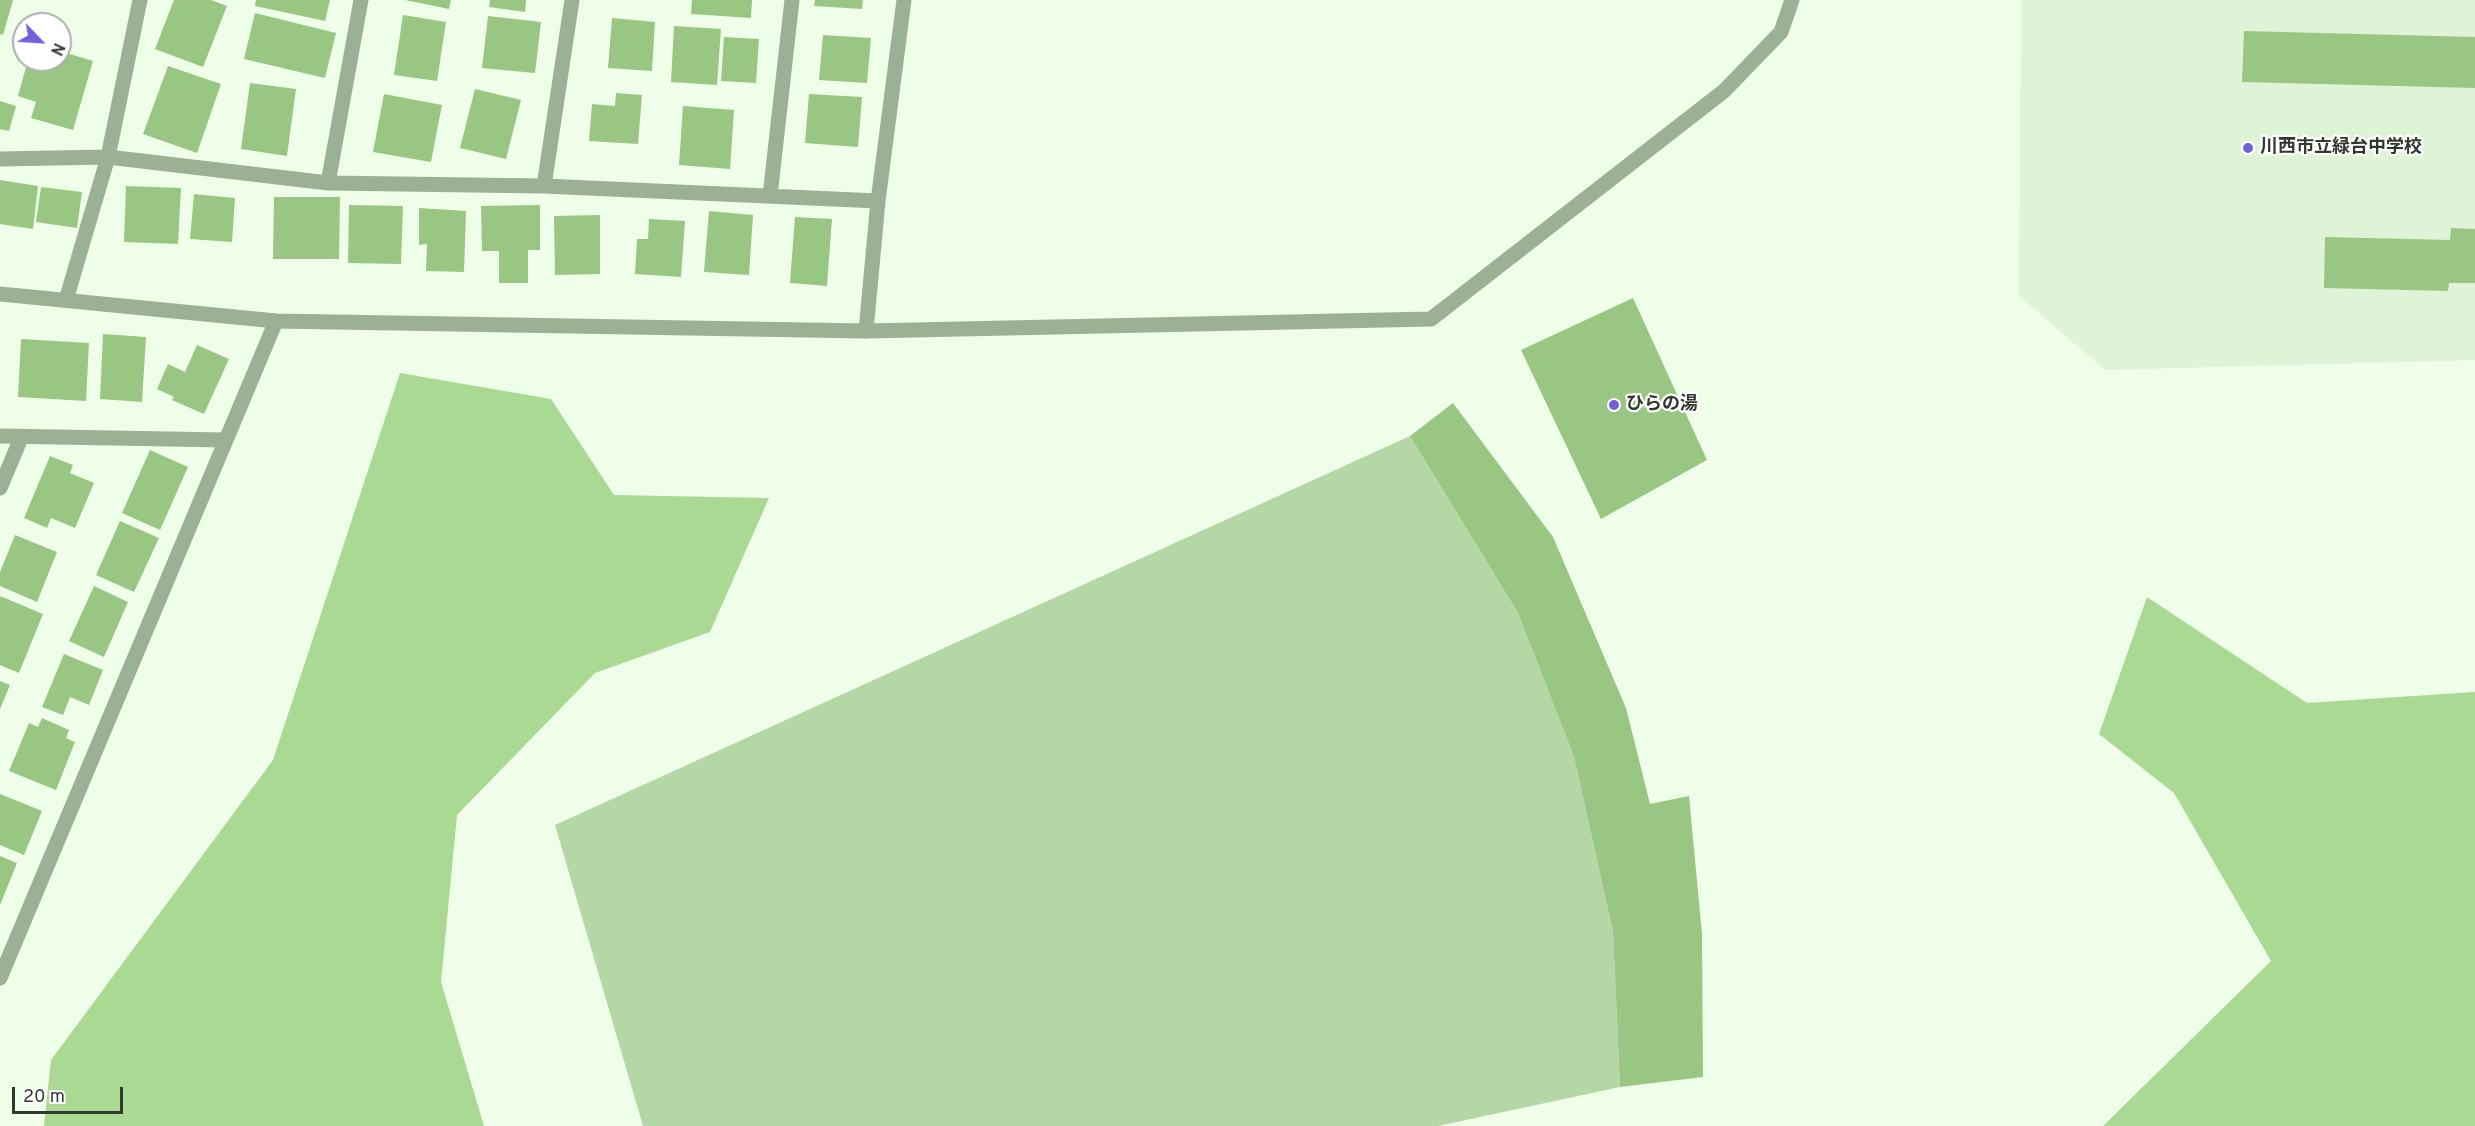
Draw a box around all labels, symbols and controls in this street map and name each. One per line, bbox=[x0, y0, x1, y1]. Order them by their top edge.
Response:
north arrow bbox=[12, 12, 72, 72]
text: N bbox=[45, 39, 68, 58]
place label: 川西市立緑台中学校 bbox=[2260, 137, 2422, 159]
marker: 川西市立緑台中学校 bbox=[2241, 141, 2255, 155]
place label: ひらの湯 bbox=[1626, 394, 1698, 416]
marker: ひらの湯 bbox=[1607, 398, 1621, 412]
scale bar bbox=[15, 1075, 126, 1113]
text: 20 m bbox=[23, 1086, 65, 1109]

